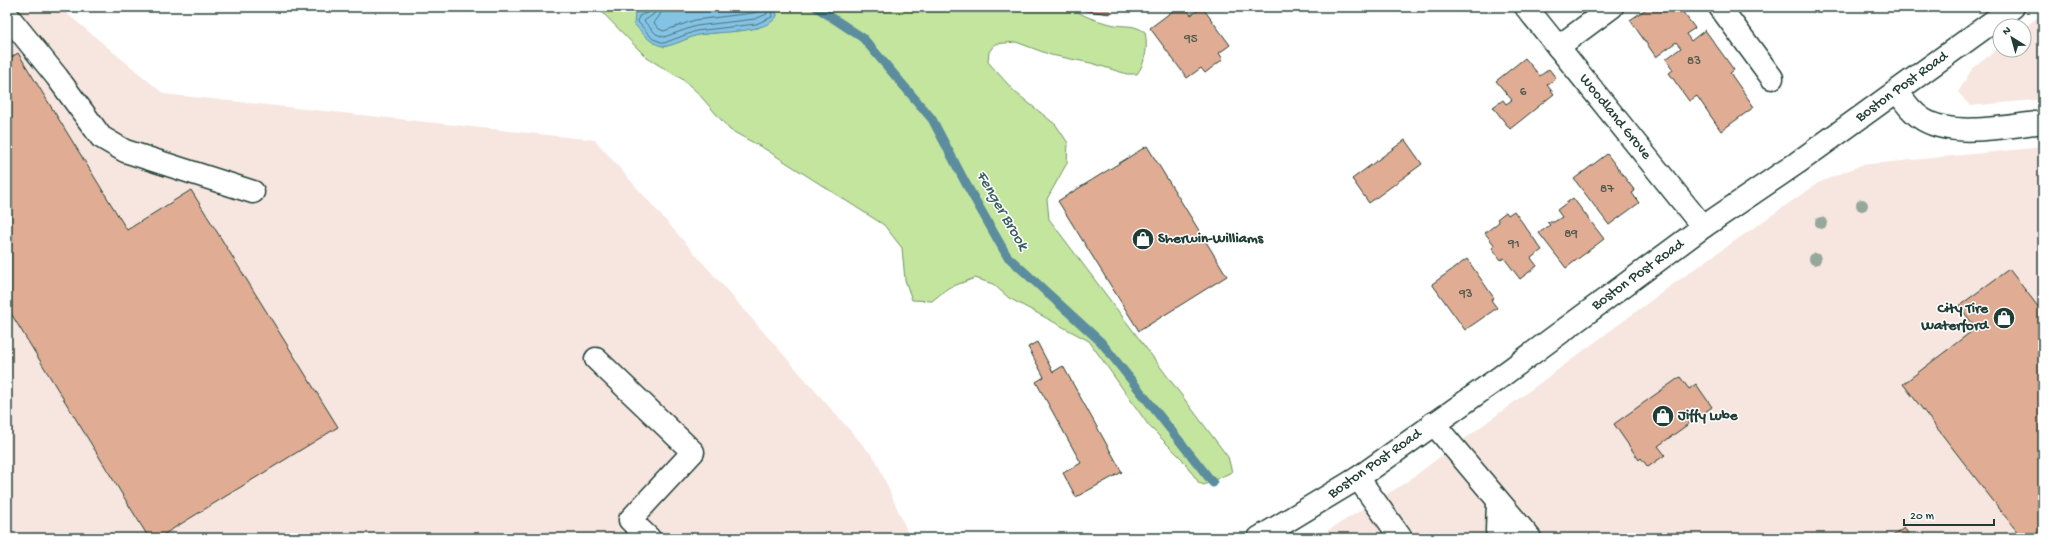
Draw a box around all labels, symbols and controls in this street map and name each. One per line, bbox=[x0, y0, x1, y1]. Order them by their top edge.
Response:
north arrow bbox=[1992, 18, 2032, 58]
text: N bbox=[2001, 25, 2014, 39]
house number: 95 bbox=[1183, 32, 1198, 47]
street label: Boston Post Road bbox=[1852, 47, 1953, 127]
house number: 83 bbox=[1687, 54, 1701, 69]
street label: Woodland Grove bbox=[1575, 70, 1655, 164]
house number: 6 bbox=[1520, 85, 1527, 100]
water label: Fenger Brook bbox=[971, 168, 1032, 256]
house number: 87 bbox=[1600, 182, 1615, 197]
shop icon: Sherwin-Williams bbox=[1130, 226, 1156, 252]
house number: 89 bbox=[1564, 227, 1578, 242]
place label: Sherwin-Williams bbox=[1158, 230, 1265, 248]
street label: Boston Post Road bbox=[1588, 235, 1689, 315]
house number: 91 bbox=[1507, 237, 1520, 252]
house number: 93 bbox=[1458, 287, 1473, 302]
place label: City Tire Waterford bbox=[1920, 300, 1990, 335]
shop icon: City Tire Waterford bbox=[1991, 305, 2017, 331]
shop icon: Jiffy Lube bbox=[1650, 403, 1676, 429]
place label: Jiffy Lube bbox=[1677, 407, 1739, 425]
street label: Boston Post Road bbox=[1324, 425, 1426, 503]
scale bar bbox=[1904, 501, 1994, 527]
text: 20 m bbox=[1910, 510, 1935, 524]

